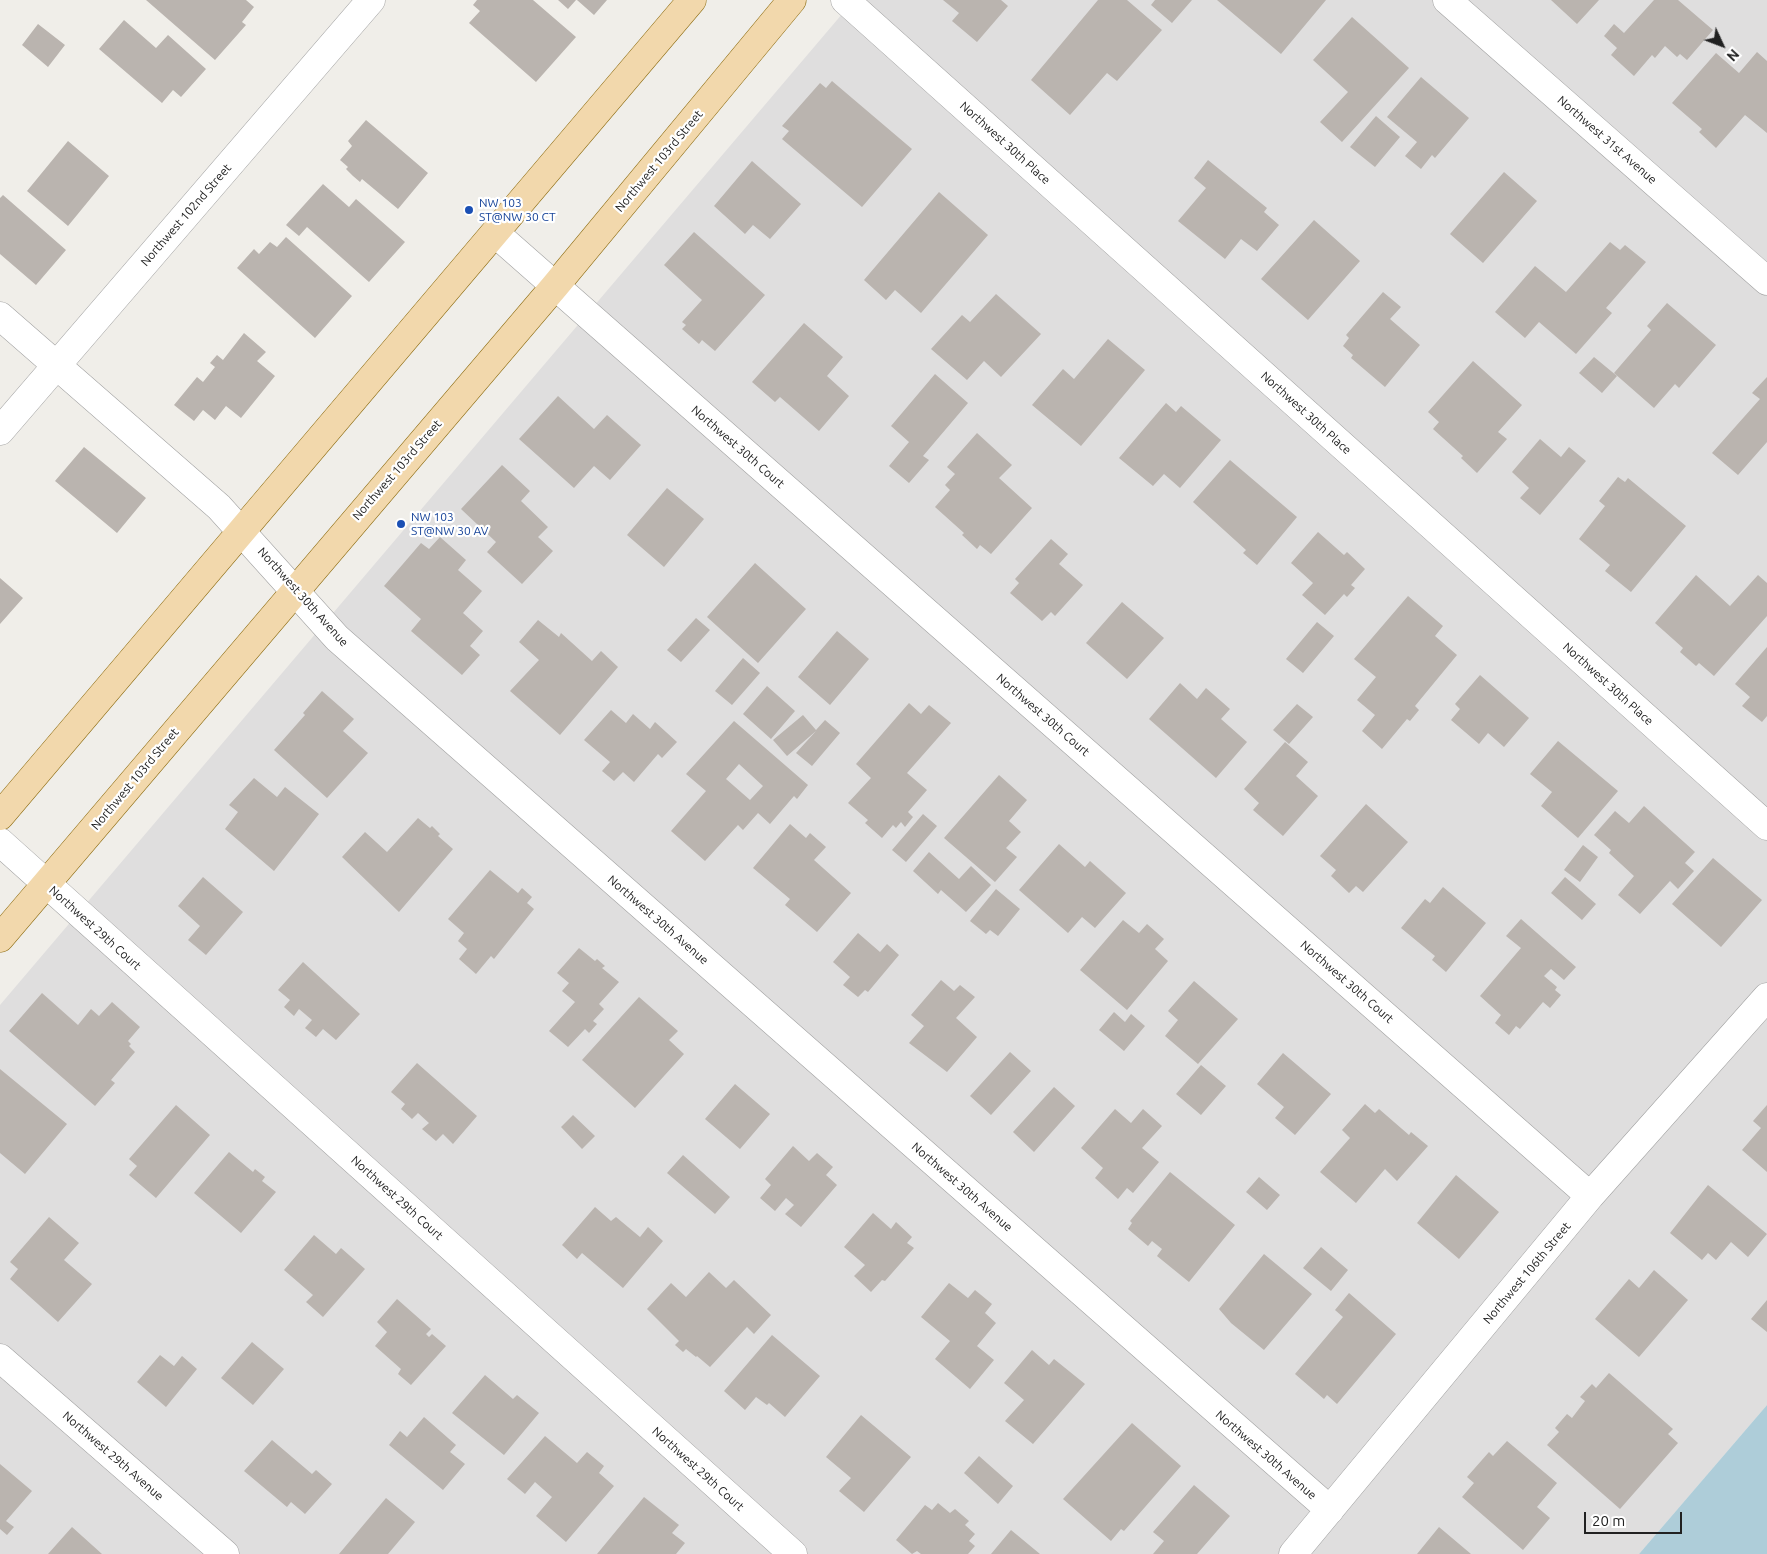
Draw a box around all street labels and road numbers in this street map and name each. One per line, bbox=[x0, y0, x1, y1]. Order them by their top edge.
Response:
street label: Northwest 31st Avenue bbox=[1554, 93, 1660, 187]
street label: Northwest 30th Place bbox=[957, 99, 1053, 187]
street label: Northwest 103rd Street bbox=[612, 107, 706, 215]
street label: Northwest 102nd Street bbox=[138, 161, 234, 269]
street label: Northwest 30th Place bbox=[1258, 369, 1354, 457]
street label: Northwest 30th Court bbox=[689, 403, 787, 491]
street label: Northwest 103rd Street bbox=[349, 417, 445, 523]
street label: Northwest 30th Avenue bbox=[255, 544, 351, 650]
street label: Northwest 30th Place bbox=[1560, 640, 1656, 728]
street label: Northwest 30th Court bbox=[994, 671, 1092, 759]
street label: Northwest 103rd Street bbox=[88, 725, 182, 833]
street label: Northwest 30th Avenue bbox=[605, 872, 711, 968]
street label: Northwest 29th Court bbox=[46, 883, 144, 973]
street label: Northwest 30th Court bbox=[1298, 938, 1396, 1026]
street label: Northwest 30th Avenue bbox=[909, 1139, 1015, 1235]
street label: Northwest 29th Court bbox=[348, 1153, 446, 1243]
street label: Northwest 106th Street bbox=[1480, 1219, 1574, 1327]
street label: Northwest 30th Avenue bbox=[1213, 1407, 1319, 1503]
street label: Northwest 29th Avenue bbox=[60, 1408, 166, 1504]
street label: Northwest 29th Court bbox=[649, 1424, 747, 1514]

